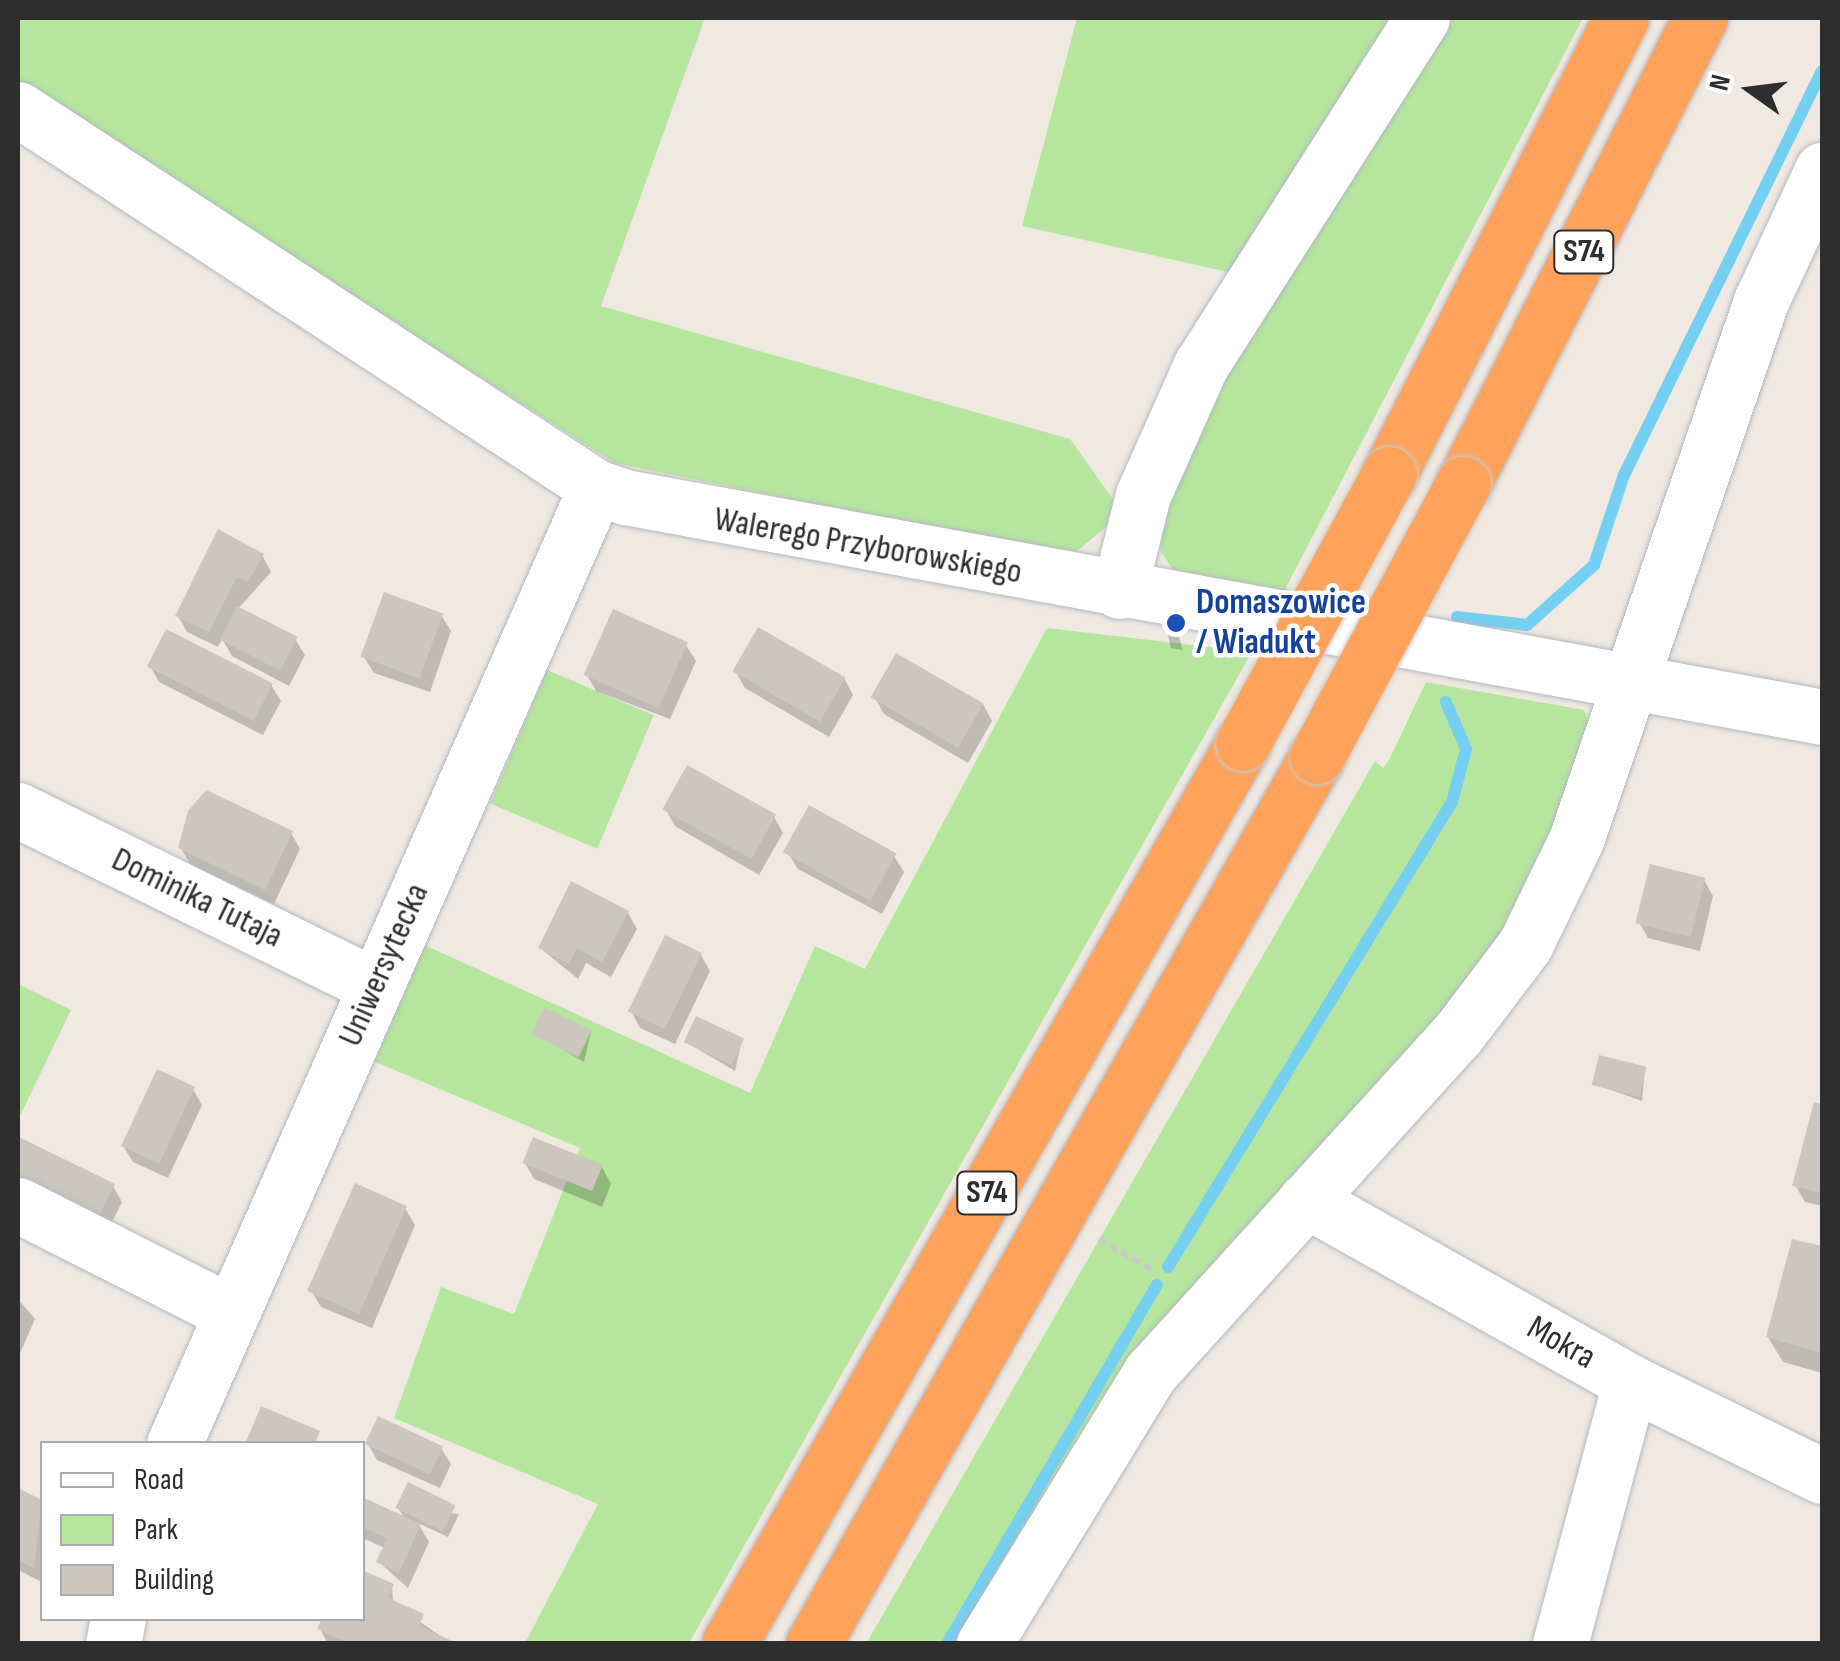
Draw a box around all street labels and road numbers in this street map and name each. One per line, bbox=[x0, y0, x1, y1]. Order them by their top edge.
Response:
road number: S74 bbox=[1552, 225, 1616, 279]
street label: Walerego Przyborowskiego bbox=[711, 498, 1025, 594]
street label: Dominika Tutaja bbox=[105, 839, 289, 957]
street label: Uniwersytecka bbox=[330, 877, 438, 1053]
road number: S74 bbox=[954, 1166, 1020, 1220]
street label: Mokra bbox=[1519, 1307, 1603, 1379]

